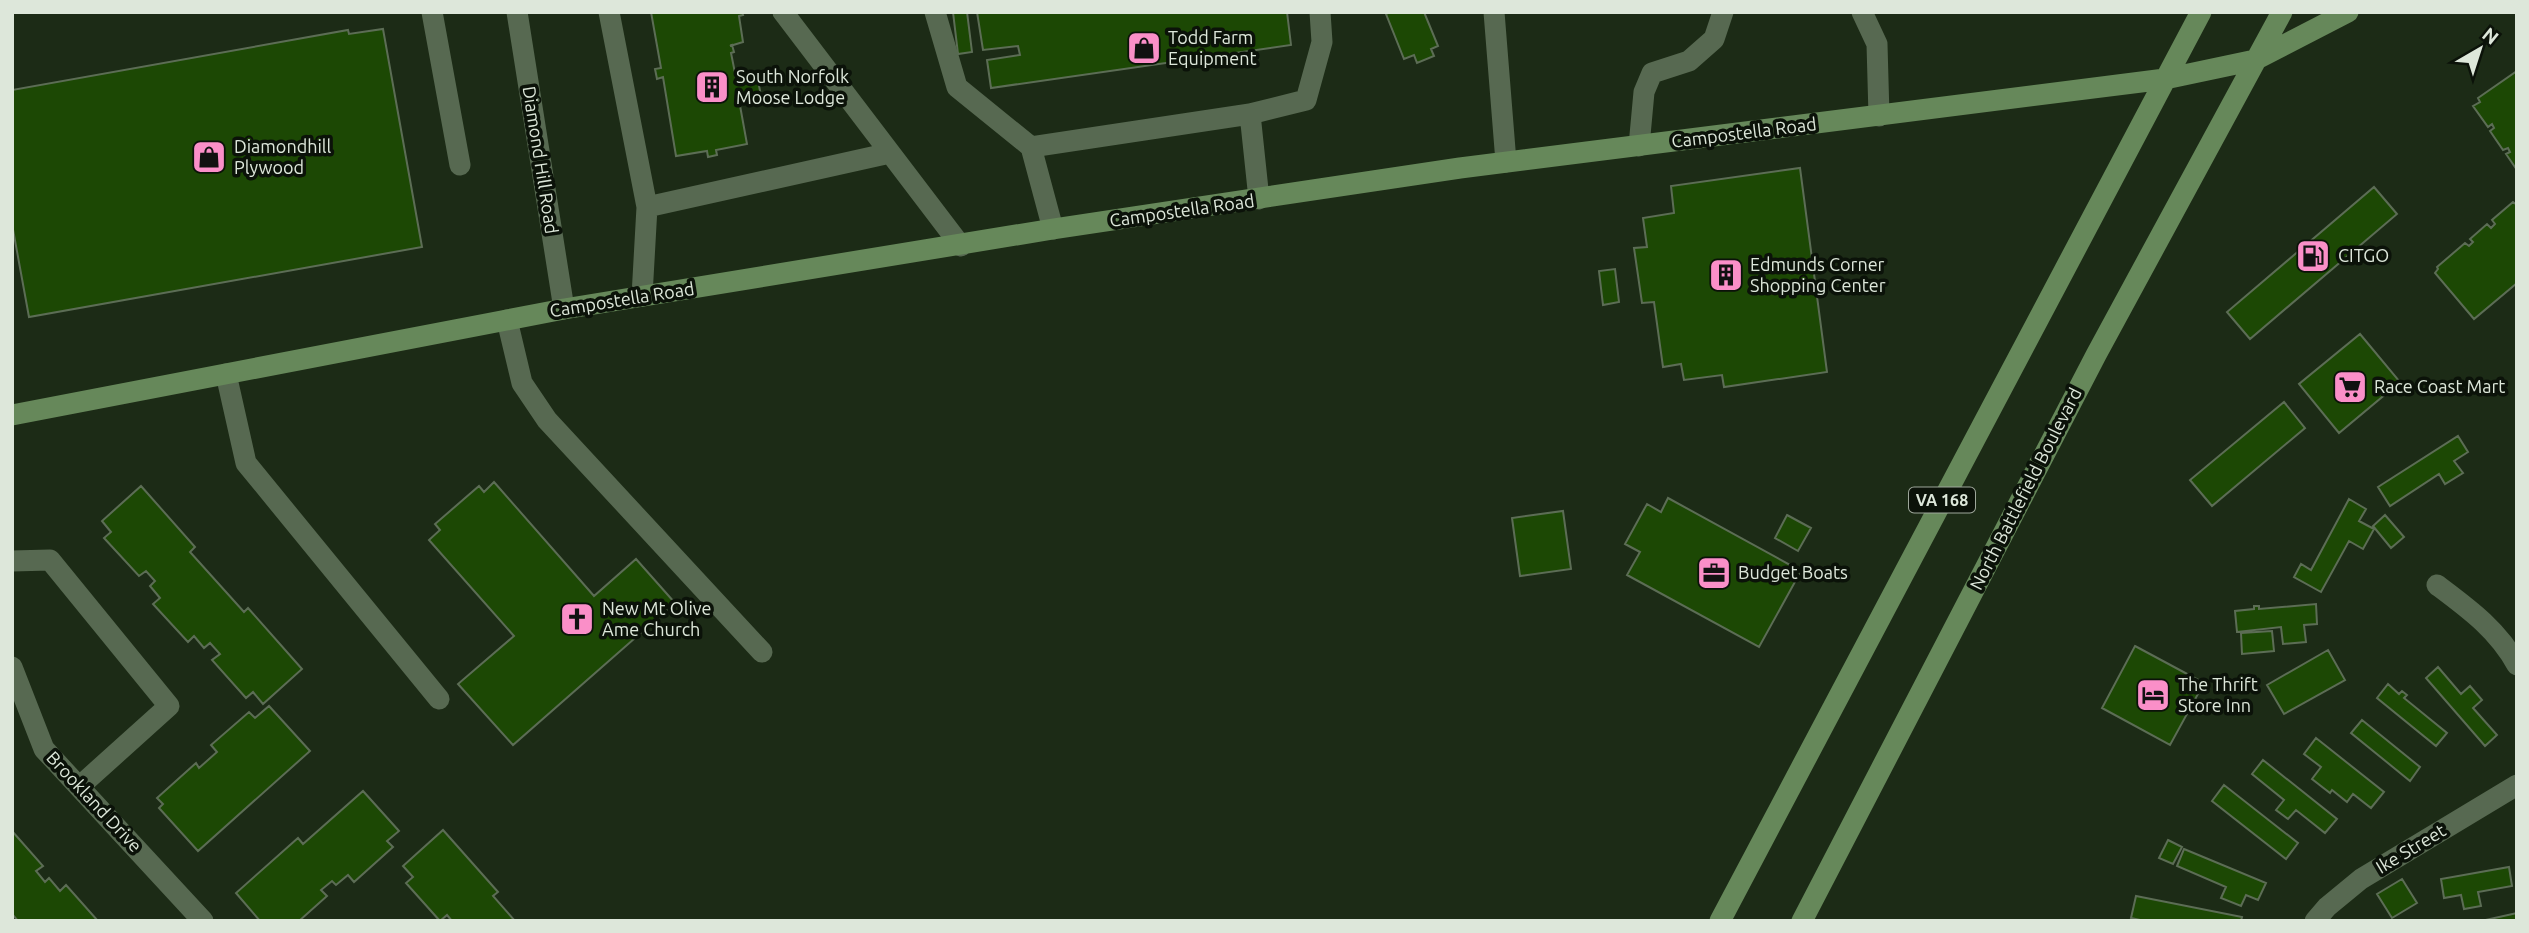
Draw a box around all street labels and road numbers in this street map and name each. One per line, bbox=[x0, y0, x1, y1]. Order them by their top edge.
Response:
street label: Diamond Hill Road bbox=[519, 85, 563, 235]
street label: Campostella Road bbox=[1670, 113, 1818, 151]
street label: Campostella Road bbox=[1108, 190, 1256, 230]
street label: Campostella Road bbox=[548, 278, 696, 320]
street label: North Battlefield Boulevard bbox=[1965, 384, 2085, 593]
road number: VA 168 bbox=[1909, 488, 1975, 512]
street label: Brookland Drive bbox=[43, 747, 146, 856]
street label: Ike Street bbox=[2372, 820, 2449, 877]

